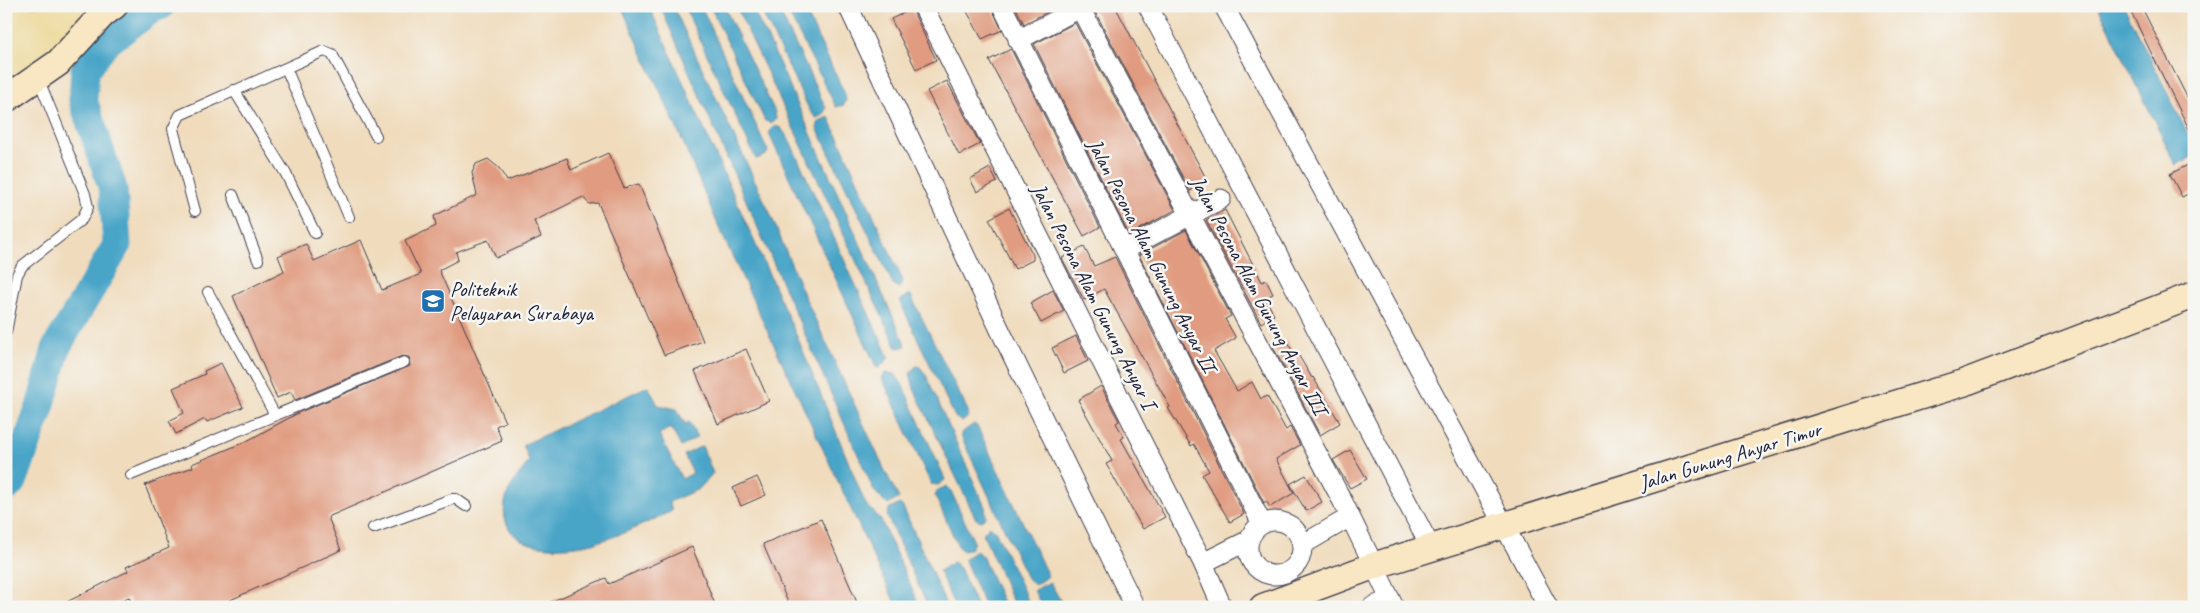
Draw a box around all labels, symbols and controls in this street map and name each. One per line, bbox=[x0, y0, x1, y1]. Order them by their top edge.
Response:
street label: Jalan Pesona Alam Gunung Anyar II bbox=[1082, 133, 1222, 377]
street label: Jalan Pesona Alam Gunung Anyar III bbox=[1185, 170, 1335, 423]
street label: Jalan Pesona Alam Gunung Anyar I bbox=[1026, 178, 1162, 414]
place label: Politeknik Pelayaran Surabaya bbox=[450, 276, 595, 326]
school or university icon: Politeknik Pelayaran Surabaya bbox=[420, 288, 446, 314]
street label: Jalan Gunung Anyar Timur bbox=[1635, 415, 1826, 496]

